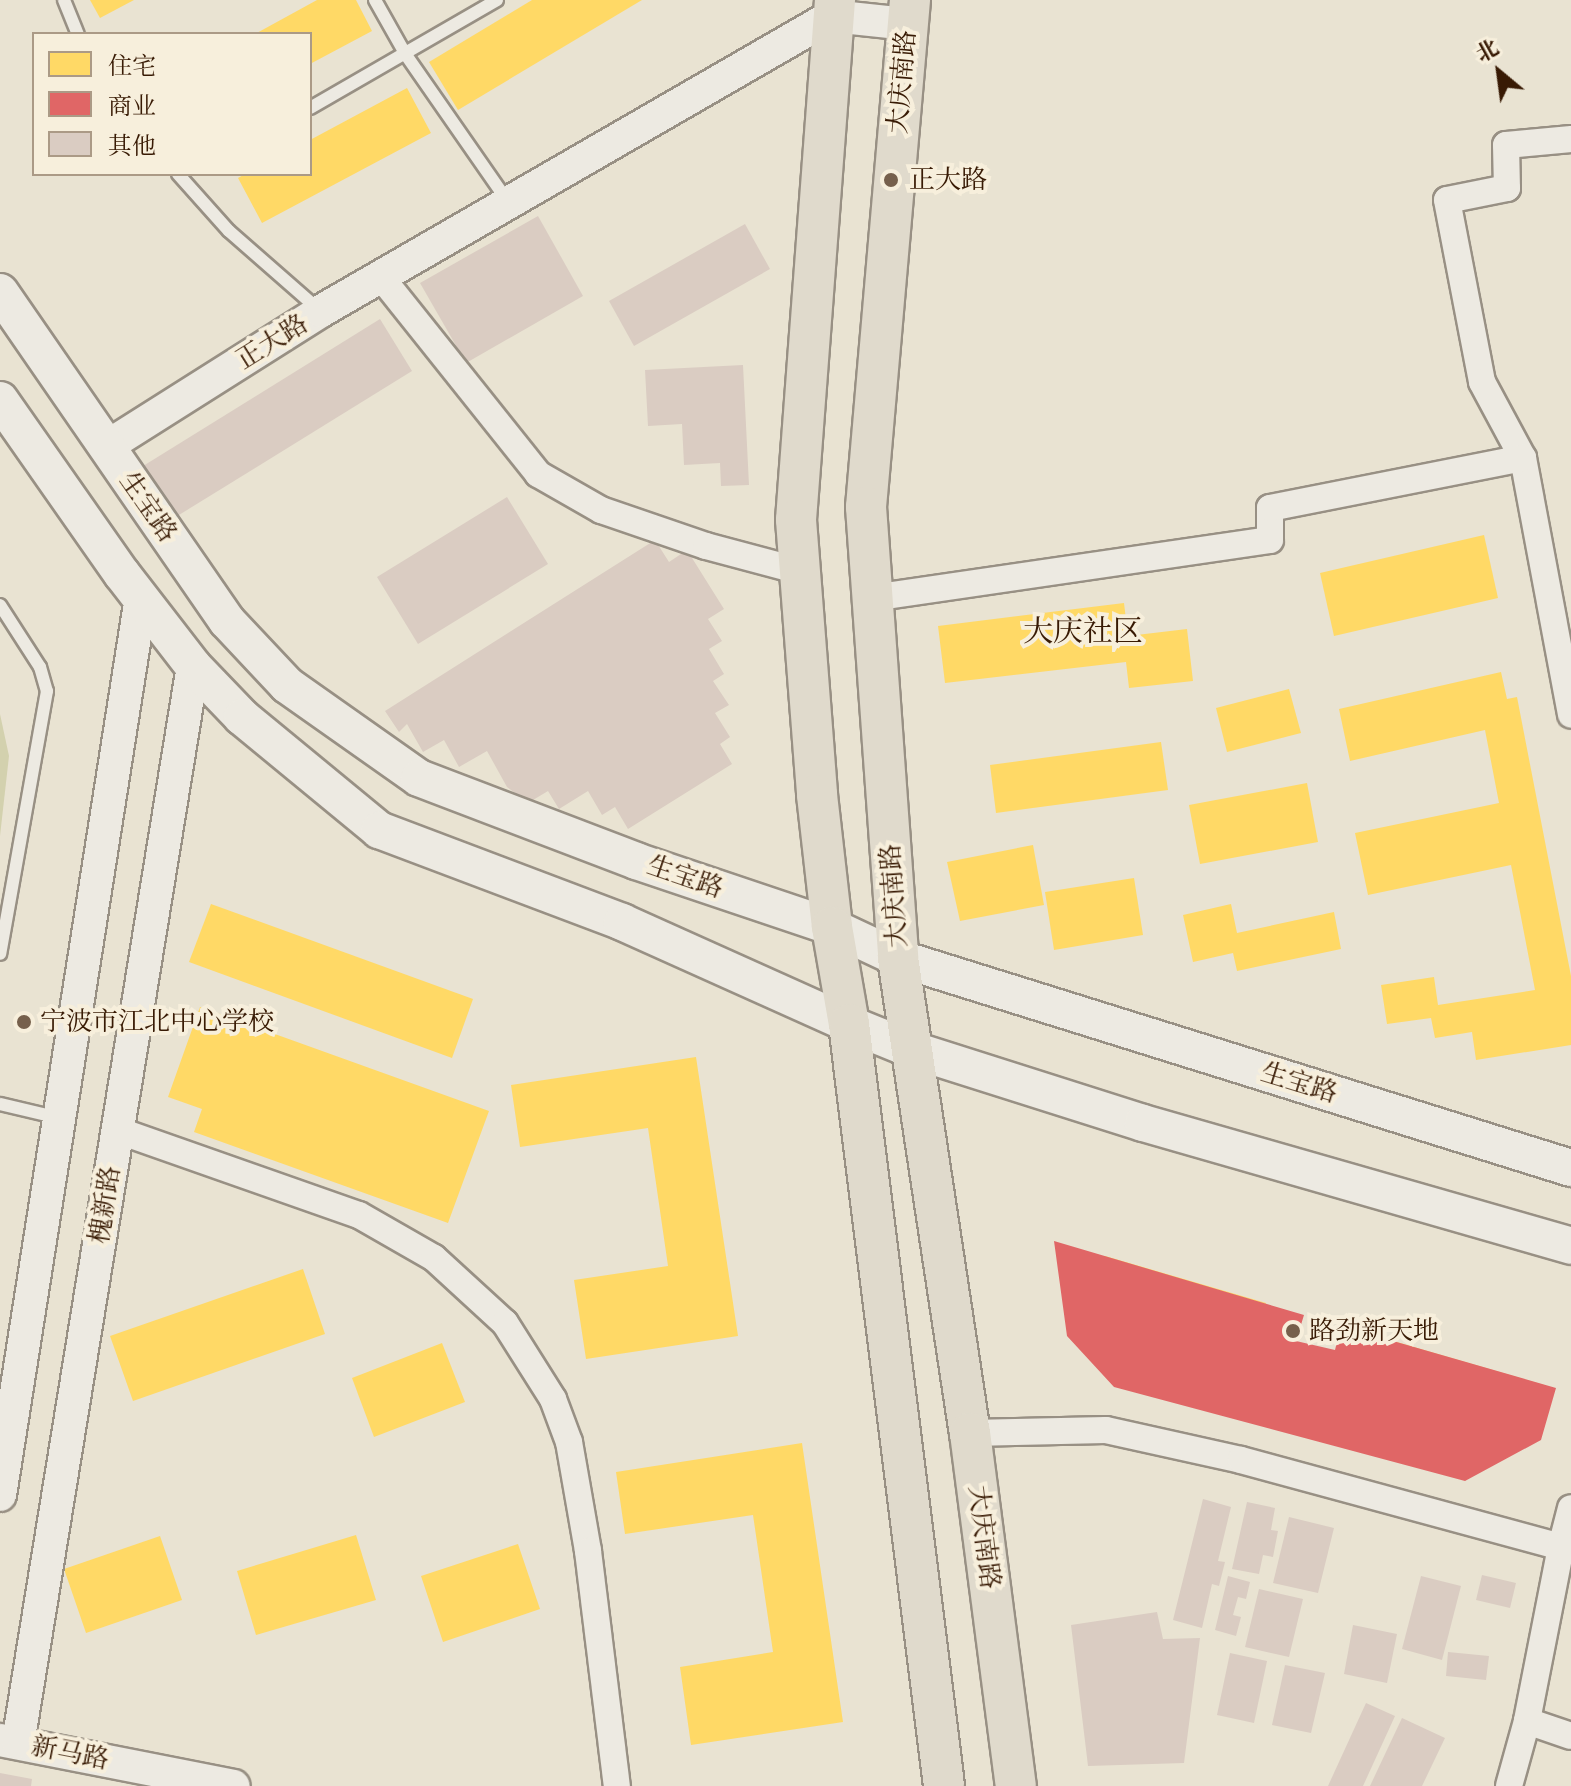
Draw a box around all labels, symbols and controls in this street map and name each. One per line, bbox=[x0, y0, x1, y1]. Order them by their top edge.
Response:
street label: 大庆南路 bbox=[882, 29, 922, 135]
legend bbox=[32, 32, 312, 176]
north arrow bbox=[1459, 32, 1539, 112]
text: 北 bbox=[1470, 33, 1504, 69]
text: 住宅 bbox=[108, 50, 156, 83]
text: 商业 bbox=[108, 90, 156, 123]
text: 其他 bbox=[108, 130, 156, 163]
place label: 正大路 bbox=[909, 164, 987, 196]
marker: 正大路 bbox=[880, 169, 902, 191]
street label: 正大路 bbox=[231, 308, 313, 376]
street label: 生宝路 bbox=[113, 466, 183, 548]
district label: 大庆社区 bbox=[1023, 614, 1143, 650]
street label: 大庆南路 bbox=[875, 843, 913, 949]
street label: 生宝路 bbox=[643, 850, 727, 904]
place label: 宁波市江北中心学校 bbox=[40, 1006, 274, 1038]
marker: 宁波市江北中心学校 bbox=[15, 1013, 33, 1031]
street label: 生宝路 bbox=[1257, 1057, 1341, 1109]
street label: 槐新路 bbox=[83, 1164, 127, 1246]
place label: 路劲新天地 bbox=[1309, 1315, 1439, 1347]
marker: 路劲新天地 bbox=[1284, 1322, 1302, 1340]
street label: 大庆南路 bbox=[962, 1483, 1006, 1591]
street label: 新马路 bbox=[29, 1730, 111, 1776]

